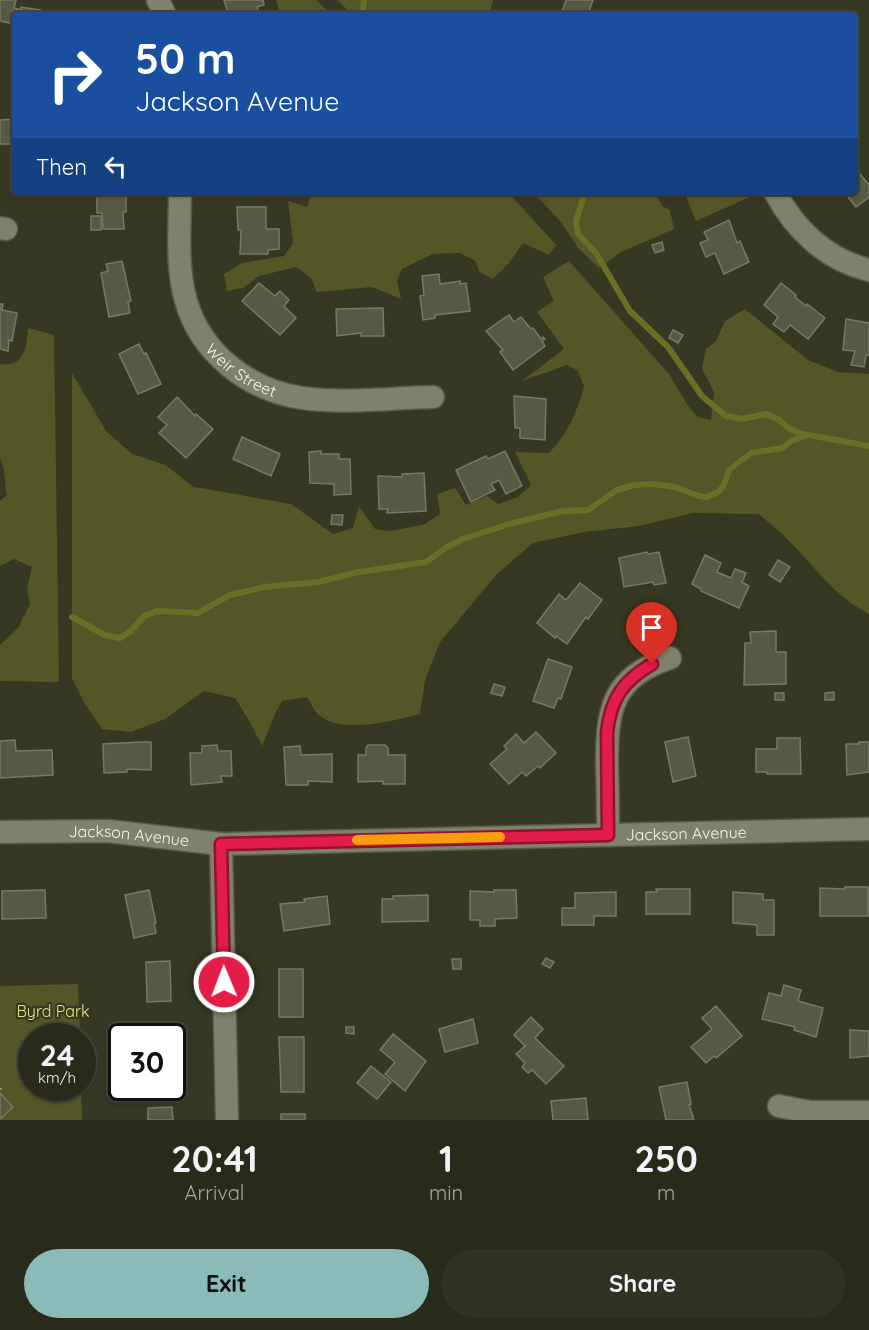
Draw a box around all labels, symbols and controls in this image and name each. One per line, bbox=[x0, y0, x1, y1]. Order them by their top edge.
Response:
text: 50 m bbox=[135, 32, 235, 85]
icon: right bbox=[36, 36, 114, 114]
text: Jackson Avenue bbox=[135, 84, 339, 118]
icon: left bbox=[99, 150, 132, 183]
text: Then bbox=[36, 153, 87, 181]
street label: Weir Street bbox=[202, 339, 279, 401]
pin bbox=[626, 602, 677, 664]
icon: arrive bbox=[635, 611, 668, 644]
street label: Jackson Avenue bbox=[68, 821, 190, 850]
street label: Jackson Avenue bbox=[625, 822, 747, 845]
position arrow bbox=[192, 950, 256, 1014]
park label: Byrd Park bbox=[16, 1001, 90, 1021]
speed limit sign: 30 bbox=[108, 1023, 186, 1101]
text: 24 bbox=[40, 1036, 74, 1074]
text: km/h bbox=[38, 1068, 76, 1087]
text: 20:41 bbox=[171, 1136, 258, 1181]
text: 1 bbox=[439, 1136, 453, 1181]
text: 250 bbox=[634, 1136, 698, 1181]
text: Arrival bbox=[185, 1180, 244, 1205]
text: min bbox=[429, 1180, 463, 1205]
text: m bbox=[657, 1180, 675, 1205]
button: Exit bbox=[24, 1249, 429, 1318]
button: Share bbox=[441, 1249, 845, 1318]

